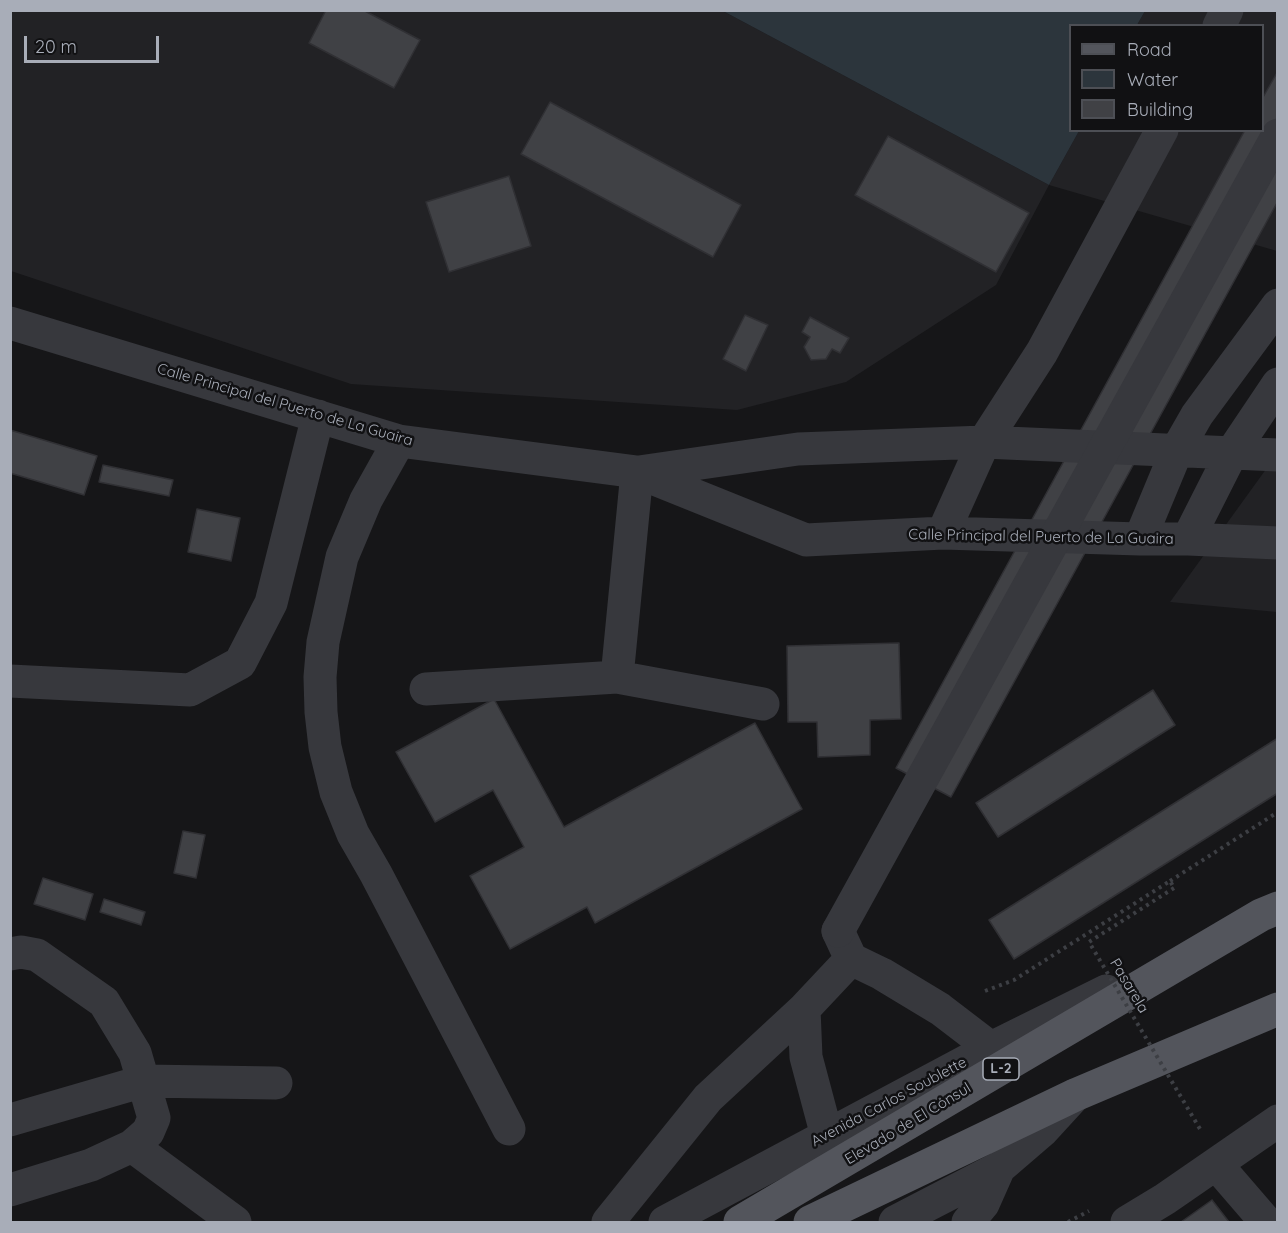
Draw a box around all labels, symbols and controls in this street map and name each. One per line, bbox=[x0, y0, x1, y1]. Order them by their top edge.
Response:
scale bar bbox=[27, 24, 162, 62]
legend bbox=[1069, 24, 1264, 132]
text: 20 m bbox=[35, 35, 77, 58]
text: Road bbox=[1127, 38, 1172, 61]
text: Water bbox=[1127, 68, 1178, 91]
text: Building bbox=[1127, 98, 1193, 121]
street label: Calle Principal del Puerto de La Guaira bbox=[155, 360, 415, 450]
street label: Calle Principal del Puerto de La Guaira bbox=[908, 526, 1174, 548]
street label: Pasarela bbox=[1106, 955, 1152, 1017]
street label: Avenida Carlos Soublette bbox=[808, 1053, 970, 1151]
road number: L-2 bbox=[983, 1058, 1019, 1080]
street label: Elevado de El Cónsul bbox=[842, 1079, 974, 1169]

